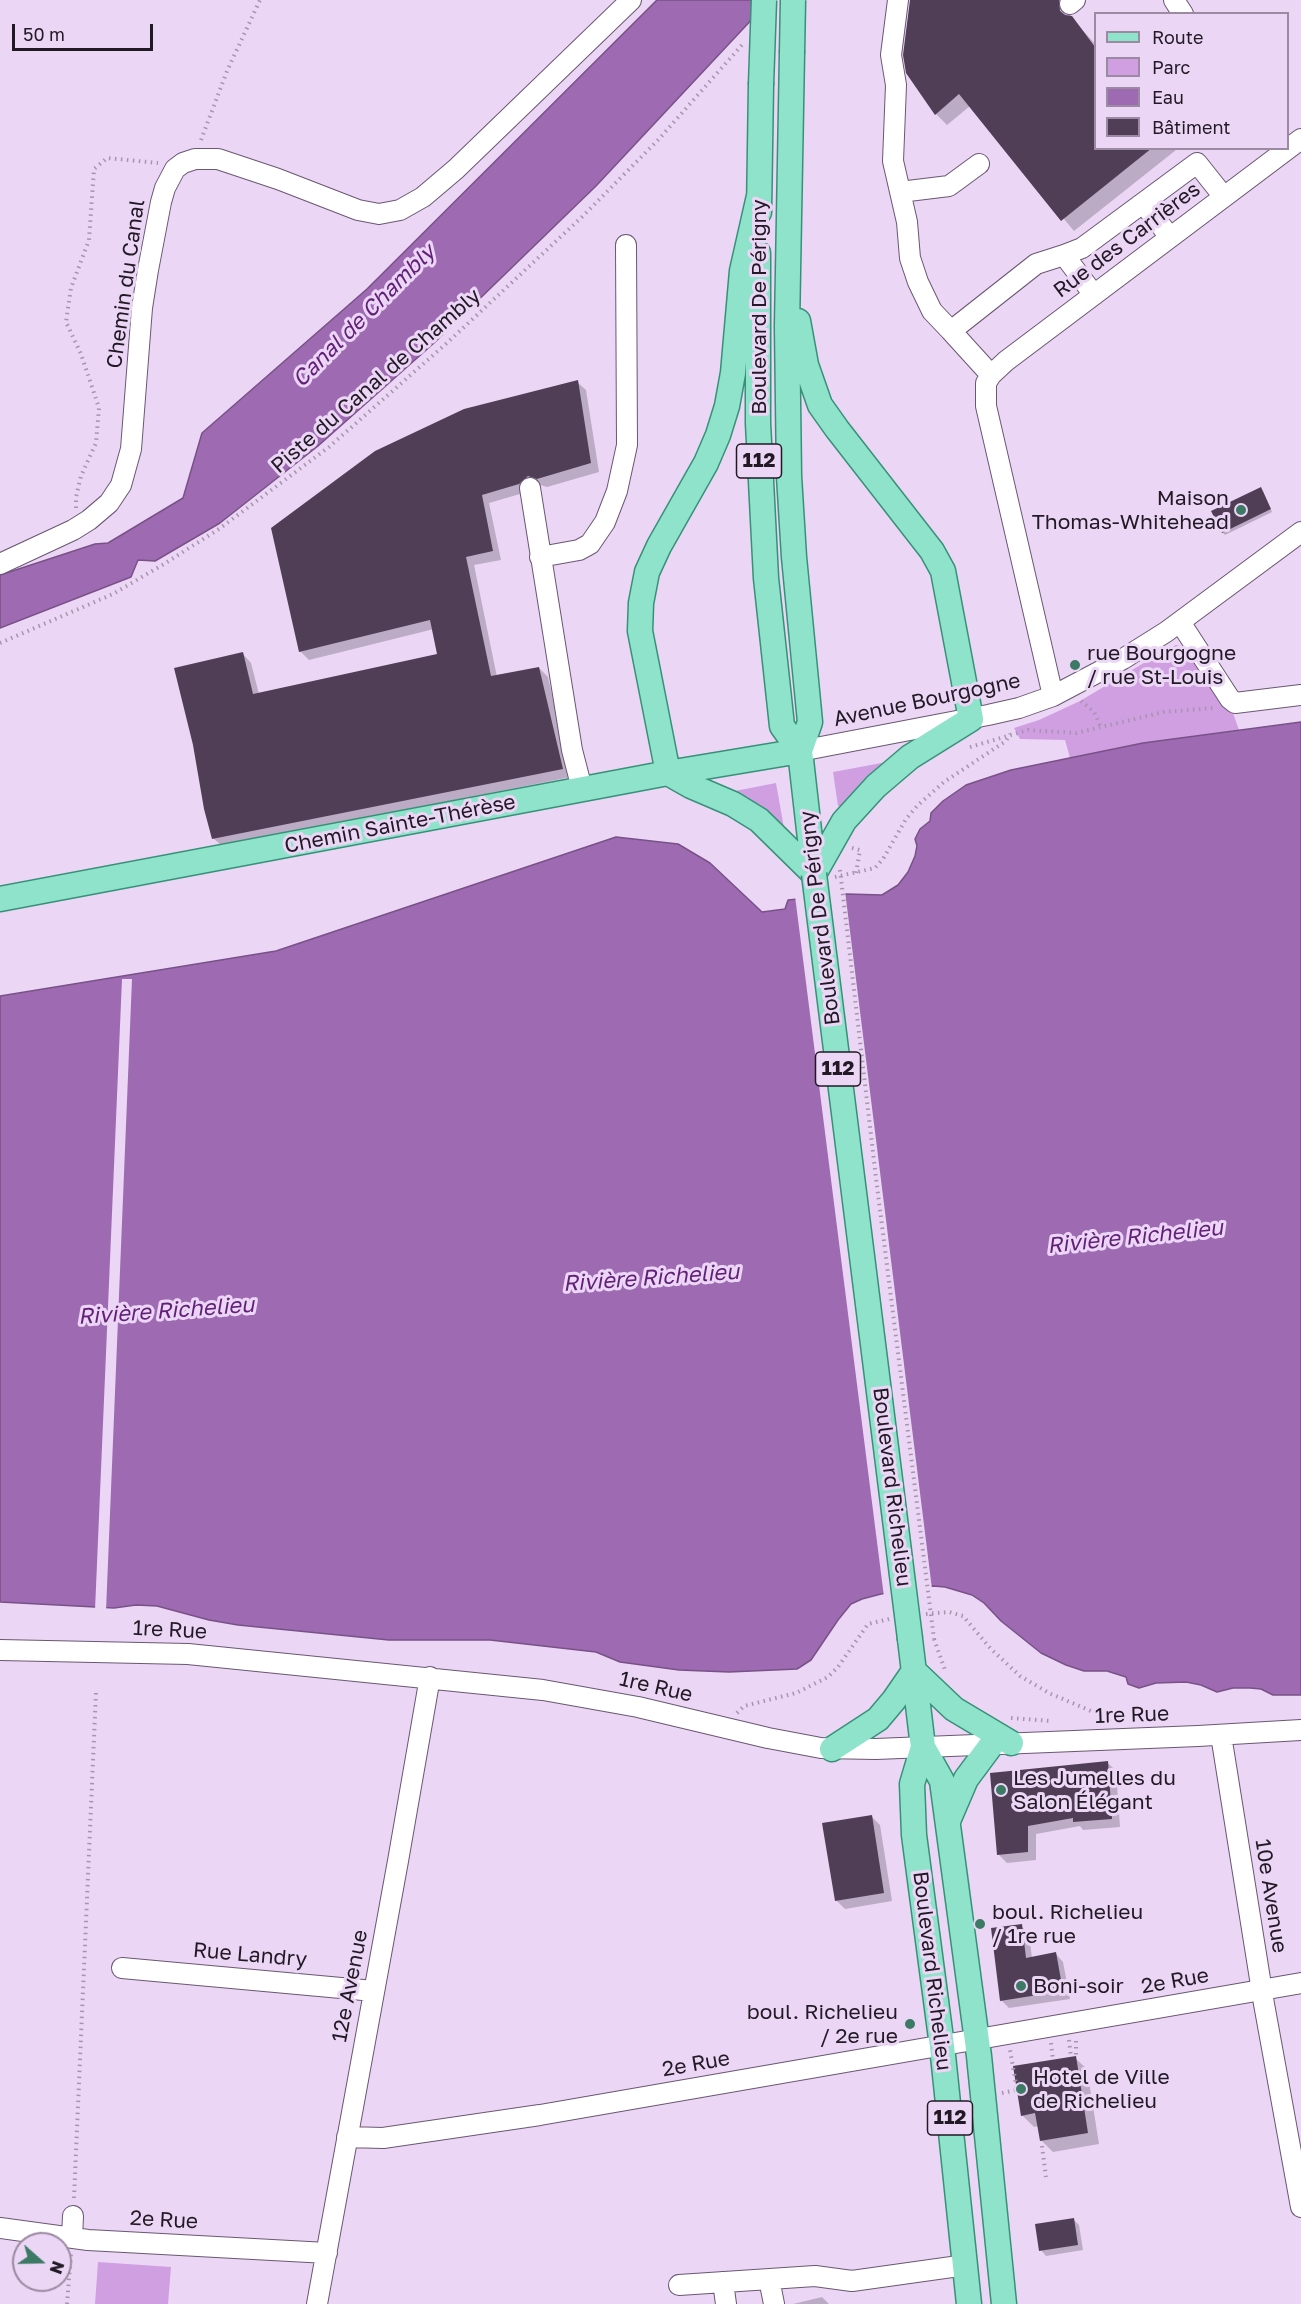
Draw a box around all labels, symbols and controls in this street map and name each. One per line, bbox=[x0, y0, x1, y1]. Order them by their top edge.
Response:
scale bar bbox=[15, 12, 156, 50]
legend bbox=[1094, 12, 1289, 150]
text: 50 m bbox=[23, 23, 65, 45]
text: Route bbox=[1152, 26, 1203, 48]
text: Parc bbox=[1152, 56, 1190, 78]
text: Eau bbox=[1152, 86, 1184, 108]
text: Bâtiment bbox=[1152, 116, 1231, 138]
street label: Rue des Carrières bbox=[1049, 177, 1205, 303]
street label: Chemin du Canal bbox=[102, 198, 150, 370]
street label: Boulevard De Périgny bbox=[746, 199, 772, 415]
water label: Canal de Chambly bbox=[287, 239, 441, 393]
street label: Piste du Canal de Chambly bbox=[266, 283, 486, 479]
road number: 112 bbox=[736, 444, 782, 478]
place label: Maison Thomas-Whitehead bbox=[1032, 485, 1229, 535]
marker: Maison Thomas-Whitehead bbox=[1234, 503, 1248, 517]
place label: rue Bourgogne / rue St-Louis bbox=[1087, 640, 1236, 690]
marker: rue Bourgogne / rue St-Louis bbox=[1068, 658, 1082, 672]
street label: Avenue Bourgogne bbox=[831, 668, 1023, 732]
street label: Chemin Sainte-Thérèse bbox=[282, 789, 518, 859]
street label: Boulevard De Périgny bbox=[794, 809, 846, 1027]
road number: 112 bbox=[816, 1052, 860, 1086]
water label: Rivière Richelieu bbox=[1046, 1215, 1224, 1259]
water label: Rivière Richelieu bbox=[562, 1259, 740, 1297]
water label: Rivière Richelieu bbox=[77, 1292, 255, 1330]
street label: Boulevard Richelieu bbox=[867, 1386, 917, 1588]
street label: 1re Rue bbox=[132, 1615, 208, 1645]
street label: 1re Rue bbox=[617, 1666, 695, 1708]
street label: 1re Rue bbox=[1094, 1701, 1170, 1729]
place label: Les Jumelles du Salon Élégant bbox=[1013, 1765, 1176, 1815]
marker: Les Jumelles du Salon Élégant bbox=[994, 1783, 1008, 1797]
street label: 10e Avenue bbox=[1250, 1837, 1292, 1955]
street label: Boulevard Richelieu bbox=[907, 1870, 957, 2072]
place label: boul. Richelieu / 1re rue bbox=[992, 1899, 1143, 1949]
marker: boul. Richelieu / 1re rue bbox=[973, 1917, 987, 1931]
street label: 12e Avenue bbox=[327, 1928, 373, 2044]
street label: Rue Landry bbox=[192, 1937, 308, 1973]
street label: 2e Rue bbox=[1139, 1963, 1211, 1999]
place label: Boni-soir bbox=[1033, 1973, 1124, 1999]
marker: Boni-soir bbox=[1014, 1979, 1028, 1993]
place label: boul. Richelieu / 2e rue bbox=[747, 1999, 898, 2049]
marker: boul. Richelieu / 2e rue bbox=[903, 2017, 917, 2031]
street label: 2e Rue bbox=[660, 2046, 732, 2082]
place label: Hotel de Ville de Richelieu bbox=[1033, 2064, 1170, 2114]
marker: Hotel de Ville de Richelieu bbox=[1014, 2082, 1028, 2096]
road number: 112 bbox=[928, 2101, 972, 2135]
street label: 2e Rue bbox=[129, 2206, 199, 2234]
north arrow bbox=[12, 2232, 72, 2292]
text: N bbox=[46, 2258, 69, 2277]

